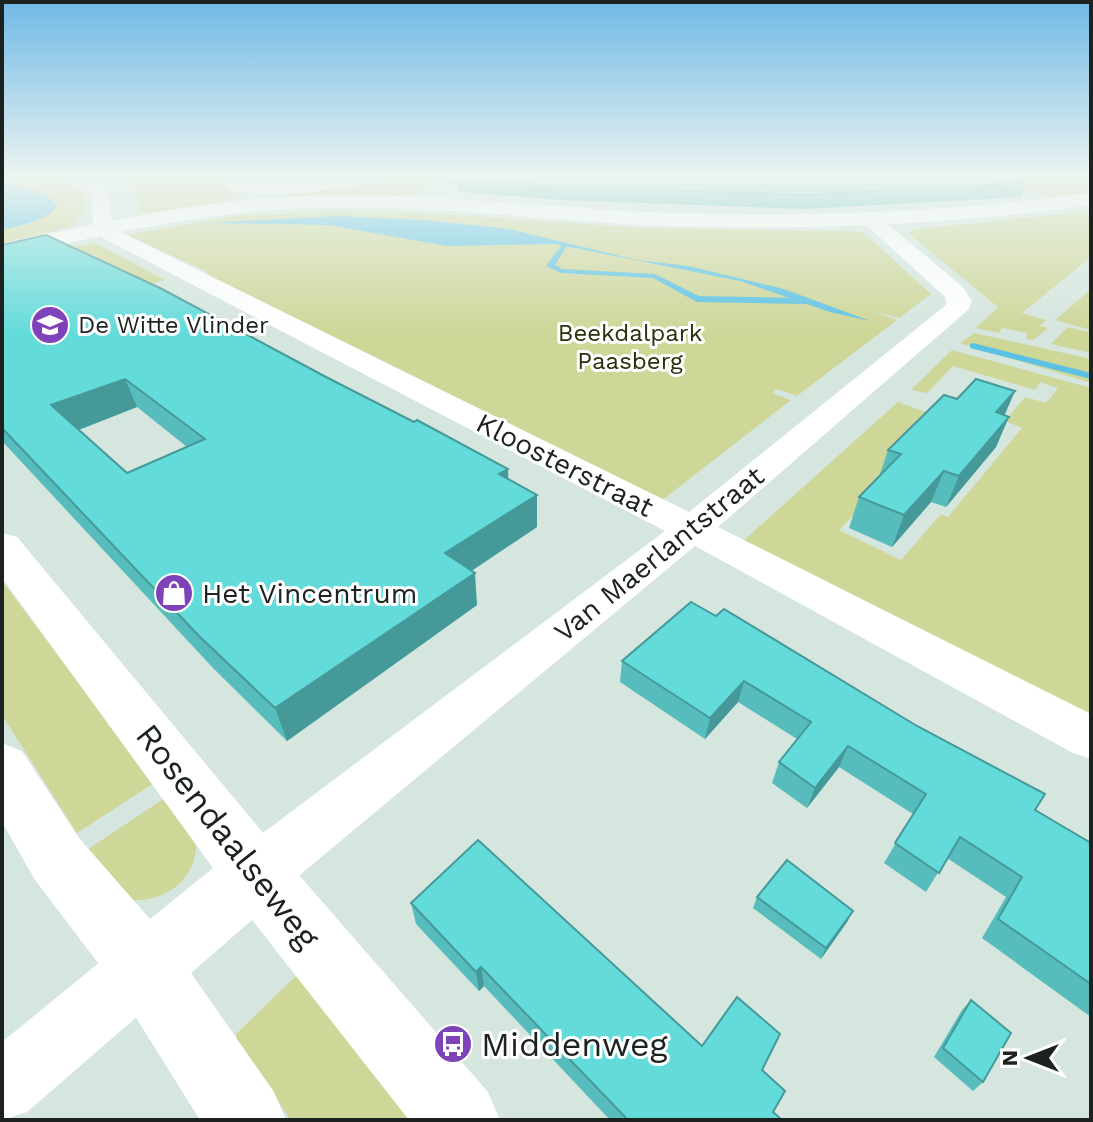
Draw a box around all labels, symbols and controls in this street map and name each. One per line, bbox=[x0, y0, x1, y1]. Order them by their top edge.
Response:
school or university icon: De Witte Vlinder bbox=[29, 304, 71, 346]
place label: De Witte Vlinder bbox=[78, 311, 269, 339]
park label: Beekdalpark Paasberg bbox=[558, 319, 703, 375]
street label: Kloosterstraat bbox=[471, 406, 659, 524]
street label: Van Maerlantstraat bbox=[548, 459, 771, 649]
shop icon: Het Vincentrum bbox=[153, 572, 195, 614]
place label: Het Vincentrum bbox=[202, 577, 417, 610]
street label: Rosendaalseweg bbox=[128, 716, 329, 957]
north arrow bbox=[989, 1018, 1069, 1098]
bus stop icon: Middenweg bbox=[432, 1023, 474, 1065]
place label: Middenweg bbox=[481, 1024, 669, 1064]
text: N bbox=[997, 1050, 1022, 1066]

